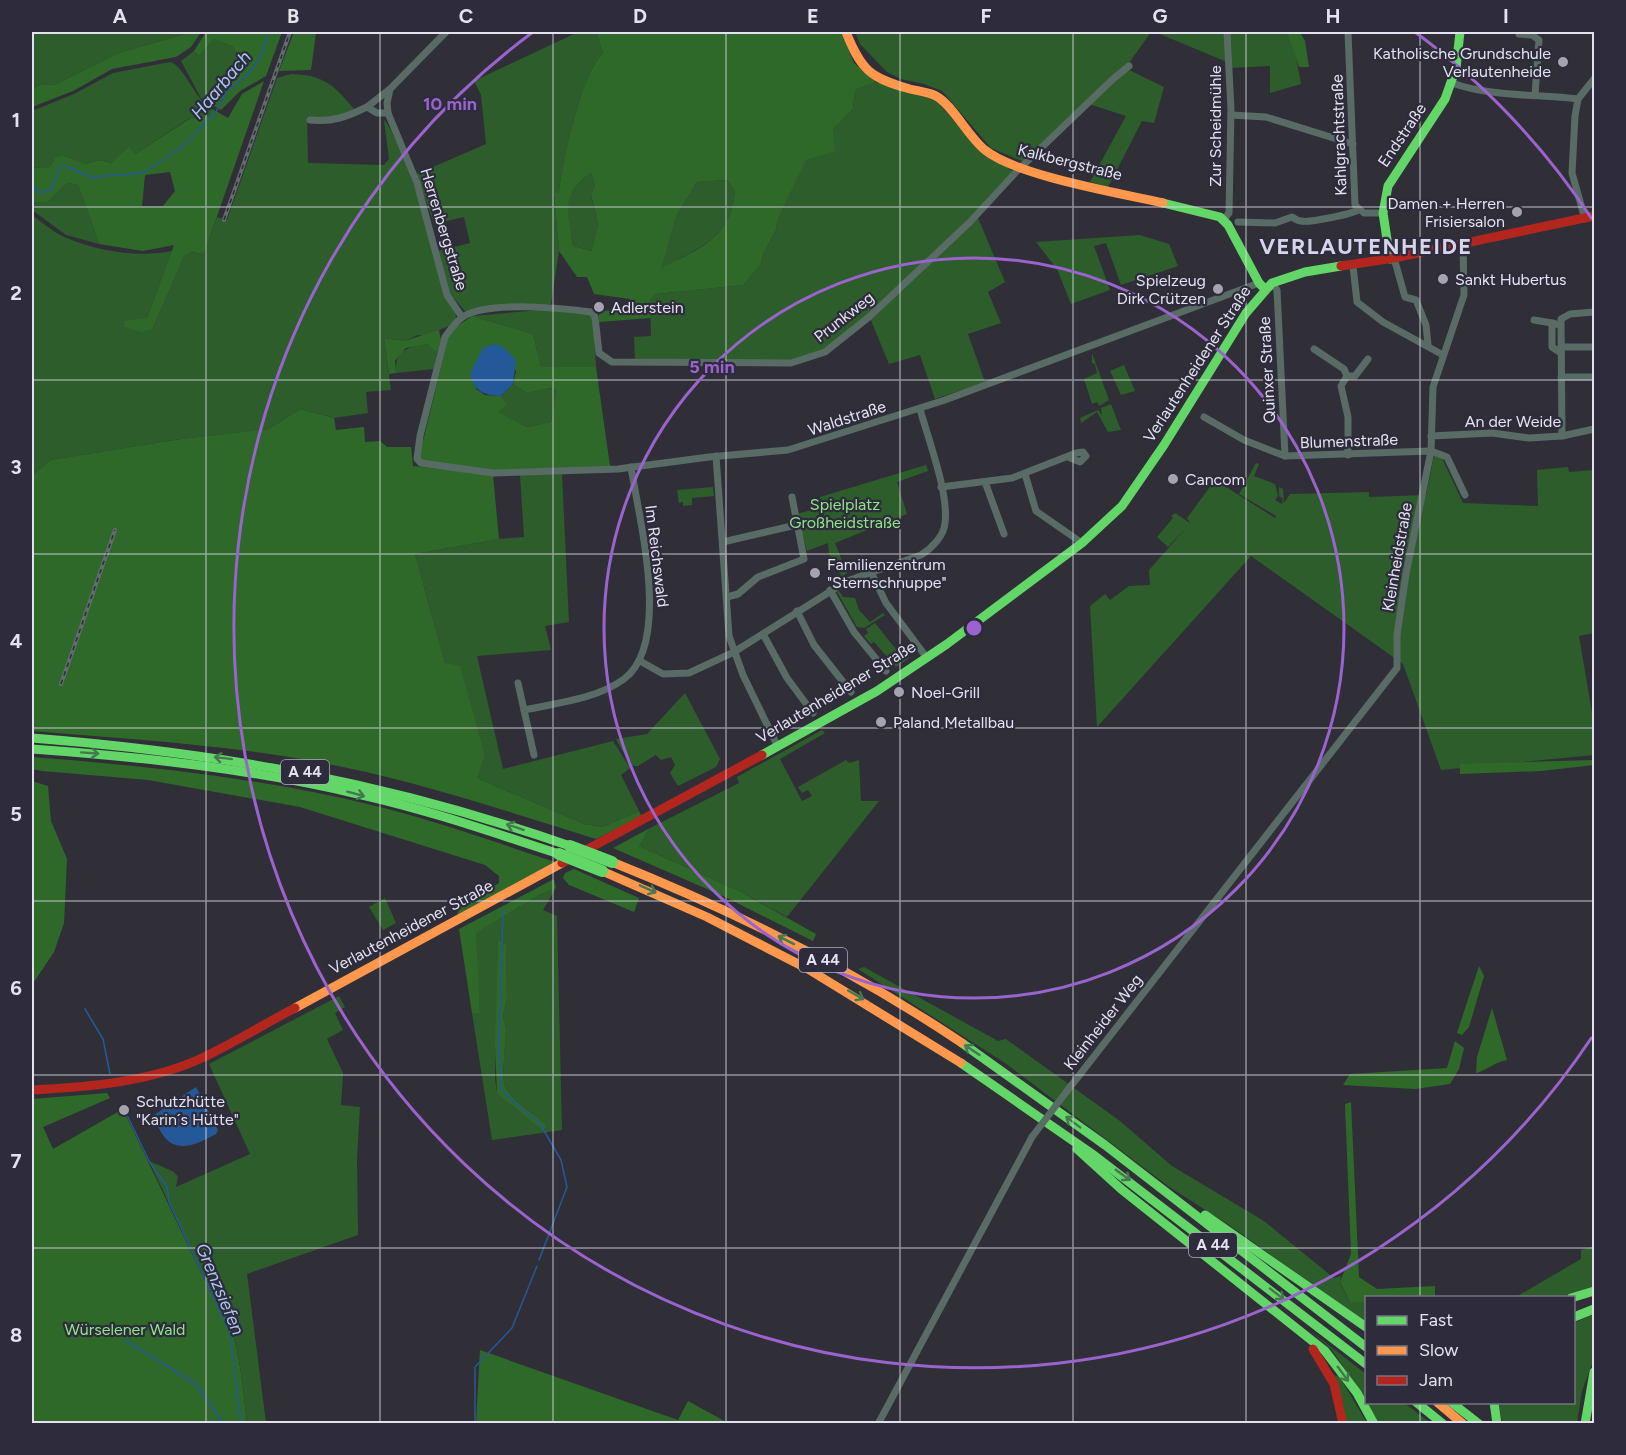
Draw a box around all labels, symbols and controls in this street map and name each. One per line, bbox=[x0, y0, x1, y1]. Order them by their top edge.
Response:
text: A bbox=[113, 4, 128, 28]
text: B bbox=[287, 4, 299, 28]
text: C bbox=[459, 4, 473, 28]
text: D bbox=[633, 4, 647, 28]
text: E bbox=[807, 4, 819, 28]
text: F bbox=[980, 4, 992, 28]
text: G bbox=[1153, 4, 1168, 28]
text: H bbox=[1326, 4, 1341, 28]
text: I bbox=[1503, 4, 1509, 28]
place label: Katholische Grundschule Verlautenheide bbox=[1373, 44, 1551, 81]
water label: Haarbach bbox=[186, 47, 256, 123]
marker: Katholische Grundschule Verlautenheide bbox=[1556, 55, 1570, 69]
street label: Zur Scheidmühle bbox=[1206, 65, 1225, 187]
street label: Kahlgrachtstraße bbox=[1327, 74, 1351, 196]
text: 10 min bbox=[423, 93, 477, 115]
street label: Endstraße bbox=[1374, 99, 1430, 170]
text: 1 bbox=[12, 108, 20, 132]
street label: Kalkbergstraße bbox=[1016, 140, 1124, 184]
street label: Herrenbergstraße bbox=[416, 166, 472, 293]
place label: Damen + Herren Frisiersalon bbox=[1387, 194, 1505, 231]
marker: Damen + Herren Frisiersalon bbox=[1510, 205, 1524, 219]
district label: VERLAUTENHEIDE bbox=[1259, 233, 1473, 260]
place label: Sankt Hubertus bbox=[1455, 270, 1567, 289]
place label: Spielzeug Dirk Crützen bbox=[1117, 271, 1206, 308]
marker: Sankt Hubertus bbox=[1436, 272, 1450, 286]
text: 2 bbox=[10, 281, 22, 305]
street label: Verlautenheidener Straße bbox=[1139, 282, 1255, 446]
marker: Spielzeug Dirk Crützen bbox=[1211, 282, 1225, 296]
street label: Prunkweg bbox=[810, 288, 878, 346]
place label: Adlerstein bbox=[611, 298, 684, 317]
marker: Adlerstein bbox=[592, 300, 606, 314]
street label: Quinxer Straße bbox=[1255, 316, 1279, 424]
text: 5 min bbox=[689, 356, 735, 378]
street label: Waldstraße bbox=[806, 396, 889, 439]
street label: An der Weide bbox=[1465, 412, 1561, 431]
street label: Blumenstraße bbox=[1300, 430, 1399, 452]
text: 3 bbox=[10, 455, 22, 479]
place label: Cancom bbox=[1185, 470, 1245, 489]
marker: Cancom bbox=[1166, 472, 1180, 486]
park label: Spielplatz Großheidstraße bbox=[789, 495, 901, 532]
street label: Kleinheidstraße bbox=[1378, 501, 1416, 613]
street label: Im Reichswald bbox=[641, 504, 673, 608]
place label: Familienzentrum "Sternschnuppe" bbox=[827, 555, 947, 592]
marker: Familienzentrum "Sternschnuppe" bbox=[808, 566, 822, 580]
centre of rings bbox=[964, 618, 984, 638]
text: 4 bbox=[10, 629, 23, 653]
street label: Verlautenheidener Straße bbox=[753, 637, 919, 747]
place label: Noel-Grill bbox=[911, 683, 980, 702]
marker: Noel-Grill bbox=[892, 685, 906, 699]
place label: Paland Metallbau bbox=[893, 713, 1014, 732]
marker: Paland Metallbau bbox=[874, 715, 888, 729]
one-way arrow bbox=[79, 747, 99, 758]
one-way arrow bbox=[214, 752, 234, 763]
road number: A 44 bbox=[281, 760, 329, 784]
one-way arrow bbox=[347, 789, 366, 800]
text: 5 bbox=[10, 802, 22, 826]
one-way arrow bbox=[506, 820, 525, 831]
street label: Verlautenheidener Straße bbox=[326, 876, 496, 978]
one-way arrow bbox=[638, 884, 656, 895]
one-way arrow bbox=[777, 933, 795, 945]
road number: A 44 bbox=[799, 948, 847, 972]
street label: Kleinheider Weg bbox=[1060, 970, 1146, 1074]
text: 6 bbox=[10, 976, 22, 1000]
one-way arrow bbox=[847, 990, 864, 1002]
one-way arrow bbox=[963, 1043, 980, 1056]
place label: Schutzhütte "Karin´s Hütte" bbox=[136, 1092, 239, 1129]
marker: Schutzhütte "Karin´s Hütte" bbox=[117, 1103, 131, 1117]
one-way arrow bbox=[1066, 1115, 1082, 1128]
text: 7 bbox=[10, 1149, 22, 1173]
one-way arrow bbox=[1114, 1169, 1130, 1181]
road number: A 44 bbox=[1189, 1233, 1237, 1257]
water label: Grenzsiefen bbox=[191, 1240, 249, 1338]
one-way arrow bbox=[1269, 1288, 1285, 1301]
legend bbox=[1365, 1296, 1575, 1404]
text: Fast bbox=[1419, 1309, 1453, 1331]
park label: Würselener Wald bbox=[65, 1320, 185, 1339]
text: 8 bbox=[10, 1323, 22, 1347]
text: Slow bbox=[1419, 1339, 1458, 1361]
one-way arrow bbox=[1337, 1366, 1350, 1382]
text: Jam bbox=[1419, 1369, 1453, 1391]

